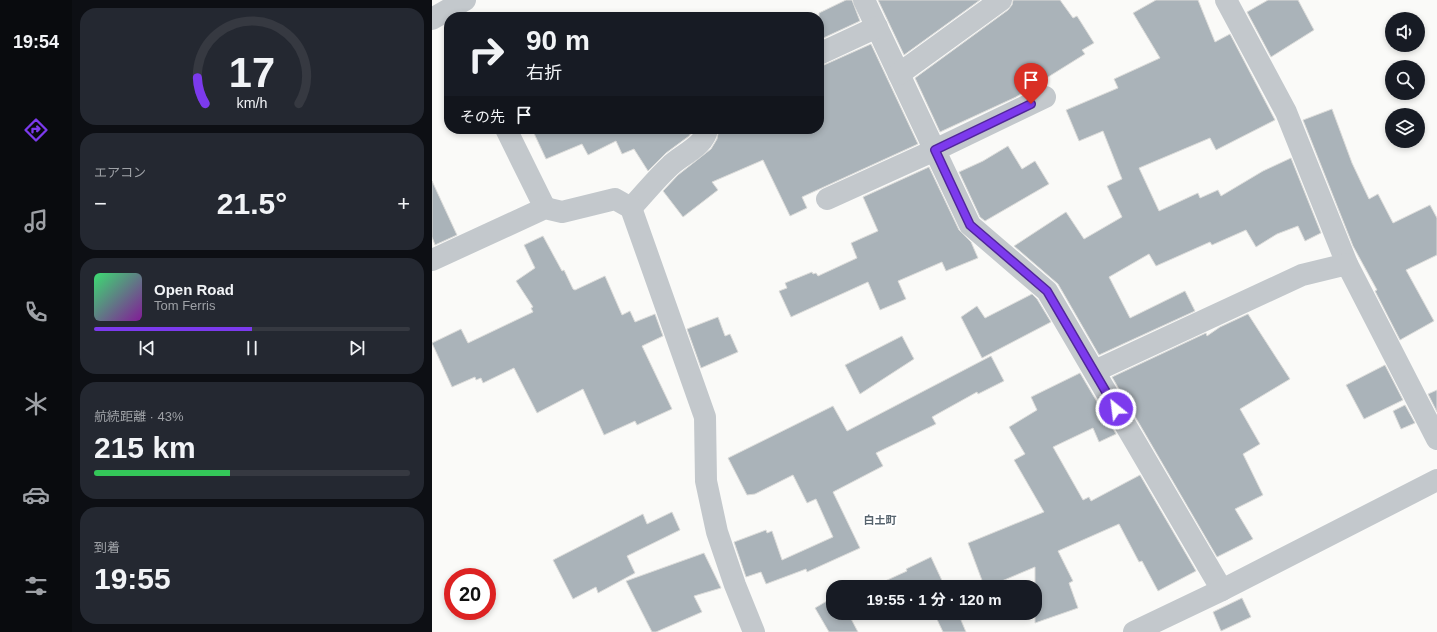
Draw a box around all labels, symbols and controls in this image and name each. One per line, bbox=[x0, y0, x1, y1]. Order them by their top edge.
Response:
map controls bbox=[1385, 12, 1425, 148]
button: sound bbox=[1385, 12, 1425, 52]
text: 90 m bbox=[526, 25, 590, 56]
icon: right bbox=[460, 28, 512, 80]
text: 19:54 bbox=[13, 32, 59, 52]
text: 17 bbox=[229, 49, 275, 96]
button: search bbox=[1385, 60, 1425, 100]
text: 右折 bbox=[526, 63, 562, 83]
pin bbox=[1014, 63, 1048, 104]
icon: arrive bbox=[1020, 69, 1042, 91]
text: km/h bbox=[237, 95, 268, 111]
icon: arrive bbox=[513, 104, 535, 126]
text: その先 bbox=[460, 108, 505, 125]
button: layers bbox=[1385, 108, 1425, 148]
icon: directions bbox=[22, 116, 50, 144]
text: エアコン bbox=[94, 165, 146, 180]
text: 21.5° bbox=[217, 187, 287, 220]
text: − bbox=[94, 191, 107, 216]
text: + bbox=[397, 191, 410, 216]
icon: music bbox=[22, 207, 50, 235]
text: Open Road bbox=[154, 281, 234, 298]
icon: phone bbox=[22, 298, 50, 326]
text: Tom Ferris bbox=[154, 298, 215, 313]
icon: previous bbox=[136, 337, 158, 359]
icon: pause bbox=[241, 337, 263, 359]
icon: next bbox=[346, 337, 368, 359]
position arrow bbox=[1095, 388, 1137, 430]
icon: climate bbox=[22, 390, 50, 418]
text: 航続距離 · 43% bbox=[94, 409, 184, 424]
text: 215 km bbox=[94, 431, 196, 464]
icon: car bbox=[22, 481, 50, 509]
district label: 白土町 bbox=[864, 514, 897, 526]
text: 到着 bbox=[94, 540, 120, 555]
text: 19:55 bbox=[94, 562, 171, 595]
speed limit sign: 20 bbox=[444, 568, 496, 620]
icon: filters bbox=[22, 572, 50, 600]
text: 19:55 · 1 分 · 120 m bbox=[866, 591, 1002, 608]

